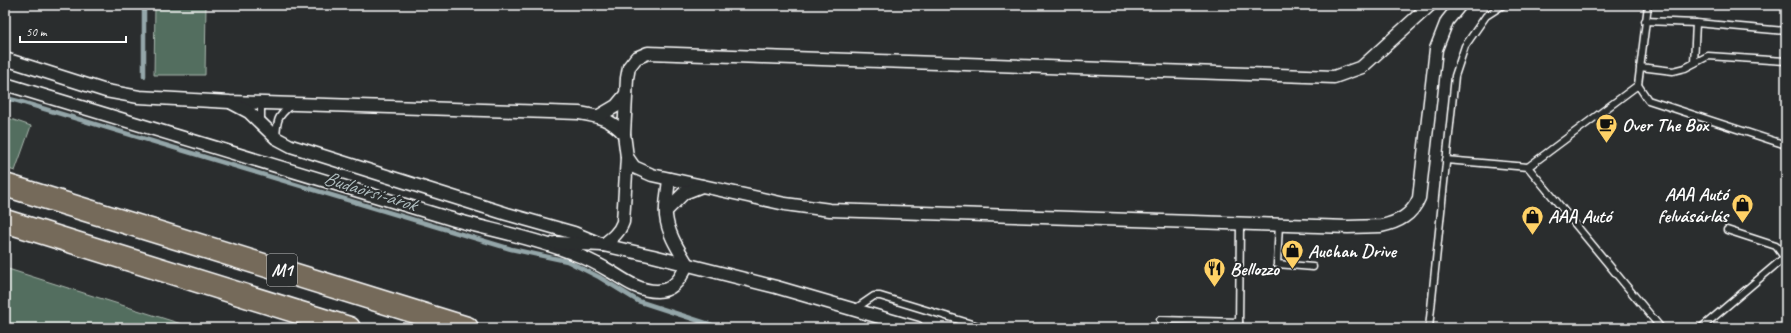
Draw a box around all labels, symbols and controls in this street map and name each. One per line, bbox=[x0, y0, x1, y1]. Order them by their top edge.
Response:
scale bar bbox=[20, 18, 126, 44]
text: 50 m bbox=[26, 24, 48, 40]
cafe icon: Over The Box bbox=[1593, 112, 1619, 145]
place label: Over The Box bbox=[1622, 113, 1709, 137]
water label: Budaörsi-árok bbox=[321, 165, 423, 218]
place label: AAA Autó felvásárlás bbox=[1658, 182, 1731, 228]
shop icon: AAA Autó felvásárlás bbox=[1730, 192, 1756, 225]
shop icon: AAA Autó bbox=[1520, 203, 1546, 236]
place label: AAA Autó bbox=[1548, 204, 1615, 228]
shop icon: Auchan Drive bbox=[1279, 238, 1305, 271]
place label: Auchan Drive bbox=[1308, 239, 1398, 263]
road number: M1 bbox=[267, 254, 297, 286]
restaurant icon: Bellozzo bbox=[1202, 256, 1228, 289]
place label: Bellozzo bbox=[1230, 257, 1280, 281]

